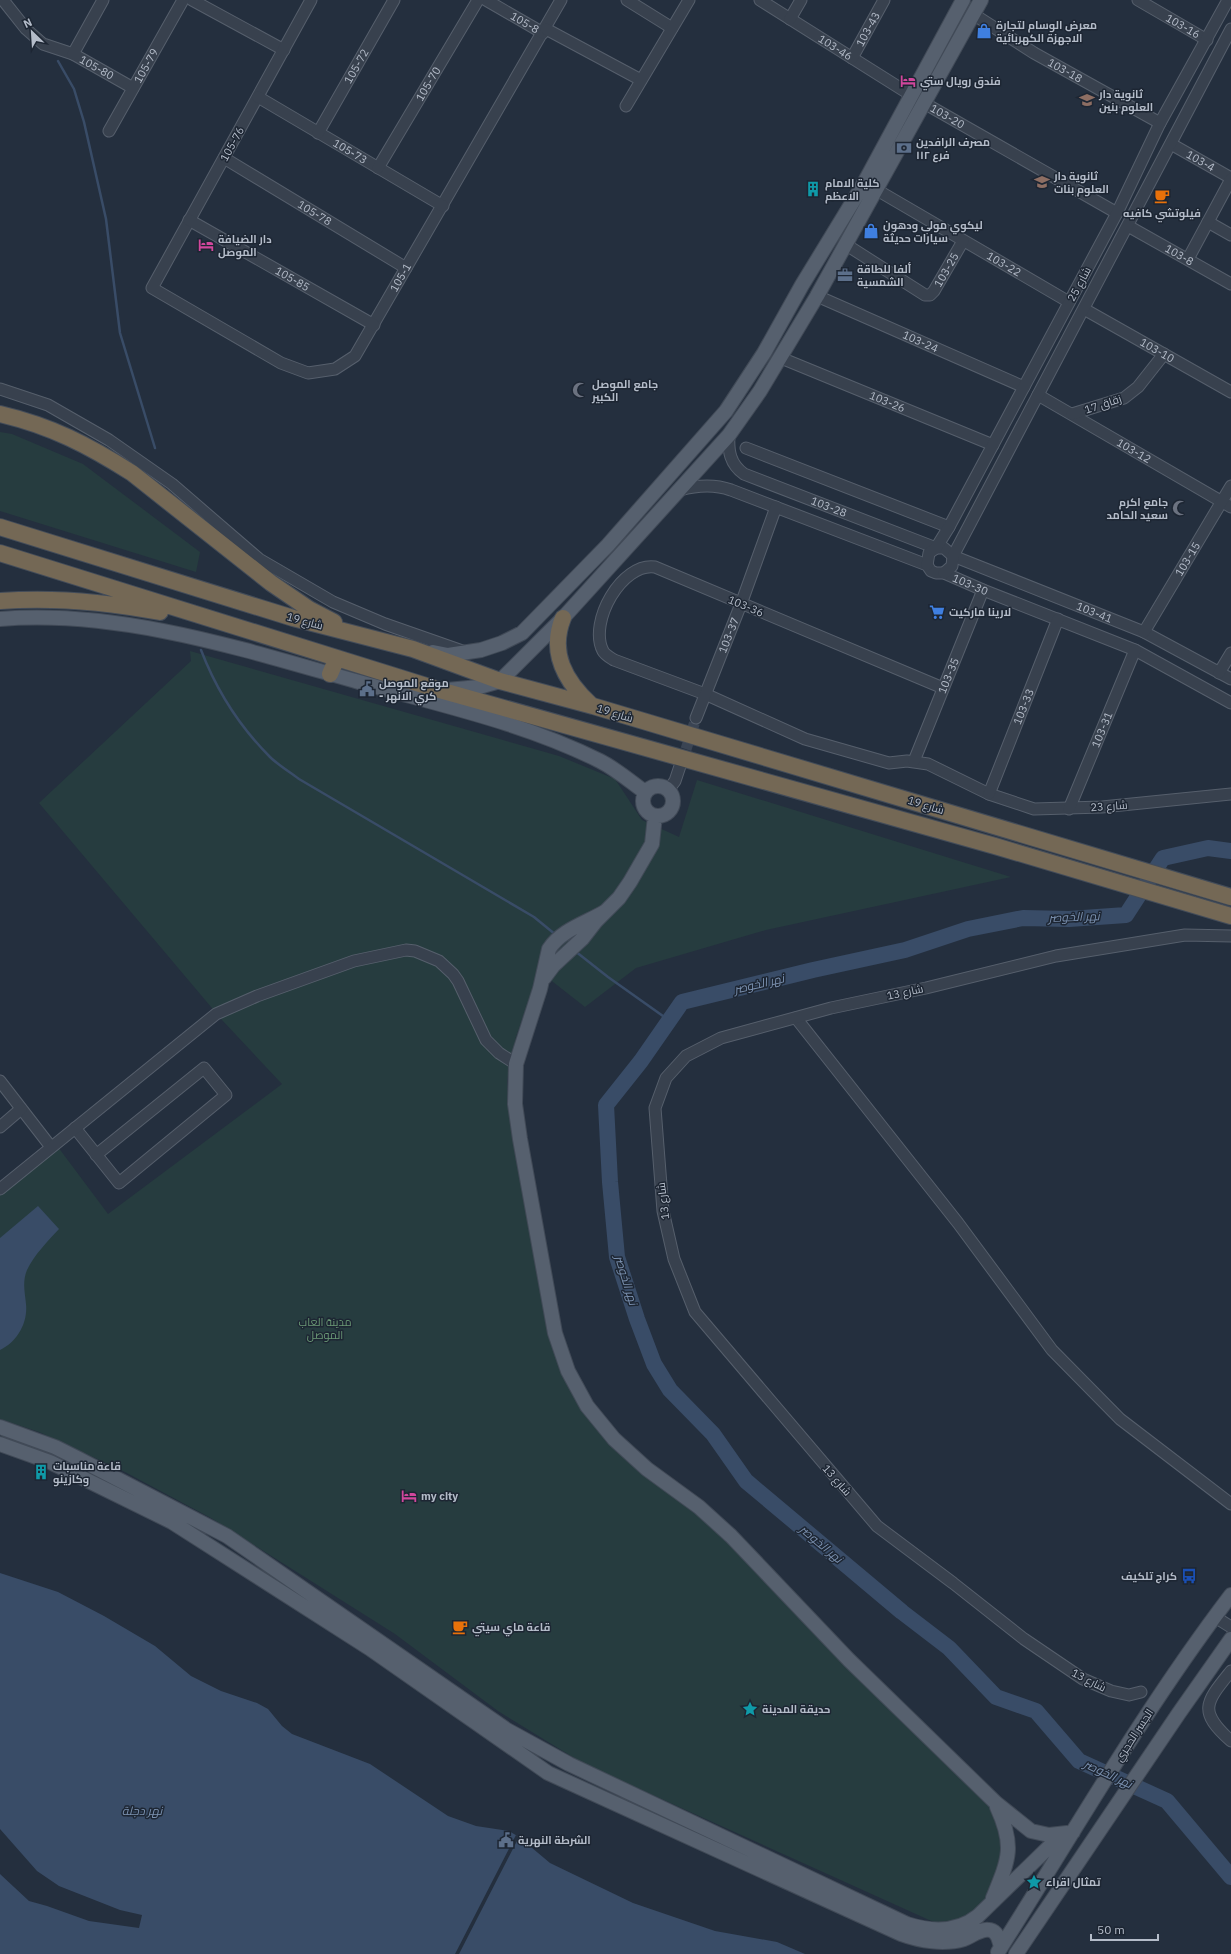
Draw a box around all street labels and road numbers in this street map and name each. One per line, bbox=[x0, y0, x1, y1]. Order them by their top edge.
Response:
street label: 105-8 bbox=[508, 9, 542, 36]
street label: 103-43 bbox=[853, 9, 883, 49]
street label: 103-16 bbox=[1163, 11, 1203, 42]
street label: 103-46 bbox=[816, 32, 855, 63]
street label: 105-79 bbox=[131, 46, 161, 85]
street label: 105-72 bbox=[341, 46, 372, 86]
street label: 105-80 bbox=[77, 52, 116, 83]
street label: 103-18 bbox=[1045, 55, 1085, 85]
street label: 105-70 bbox=[413, 64, 444, 103]
street label: 103-20 bbox=[928, 101, 967, 132]
street label: 105-76 bbox=[217, 124, 247, 164]
street label: 105-73 bbox=[331, 136, 370, 167]
street label: 103-4 bbox=[1184, 147, 1218, 175]
street label: 105-78 bbox=[295, 197, 334, 229]
street label: 103-8 bbox=[1163, 241, 1196, 269]
street label: 103-22 bbox=[984, 249, 1024, 280]
street label: 103-25 bbox=[931, 250, 962, 290]
street label: 105-1 bbox=[387, 260, 414, 294]
street label: 105-85 bbox=[273, 263, 312, 294]
street label: شارع 25 bbox=[1064, 264, 1095, 304]
street label: 103-24 bbox=[900, 328, 941, 356]
street label: 103-10 bbox=[1137, 335, 1177, 366]
street label: 103-26 bbox=[867, 388, 907, 415]
street label: زقاق 17 bbox=[1083, 391, 1123, 417]
street label: 103-12 bbox=[1114, 435, 1154, 466]
street label: 103-28 bbox=[809, 493, 849, 520]
street label: 103-15 bbox=[1172, 539, 1203, 579]
street label: 103-30 bbox=[950, 571, 990, 598]
street label: 103-36 bbox=[726, 592, 766, 620]
street label: 103-41 bbox=[1074, 599, 1115, 626]
street label: شارع 19 bbox=[285, 609, 325, 634]
street label: 103-37 bbox=[715, 615, 742, 655]
street label: 103-35 bbox=[935, 656, 962, 696]
street label: 103-33 bbox=[1010, 687, 1037, 727]
street label: شارع 19 bbox=[595, 701, 635, 726]
street label: 103-31 bbox=[1088, 709, 1116, 750]
street label: شارع 19 bbox=[906, 793, 946, 818]
street label: شارع 23 bbox=[1090, 798, 1128, 815]
street label: شارع 13 bbox=[885, 981, 925, 1004]
street label: شارع 13 bbox=[654, 1182, 673, 1220]
street label: شارع 13 bbox=[819, 1461, 854, 1499]
street label: شارع 13 bbox=[1069, 1665, 1109, 1696]
street label: الجسر الحجري bbox=[1112, 1706, 1158, 1765]

